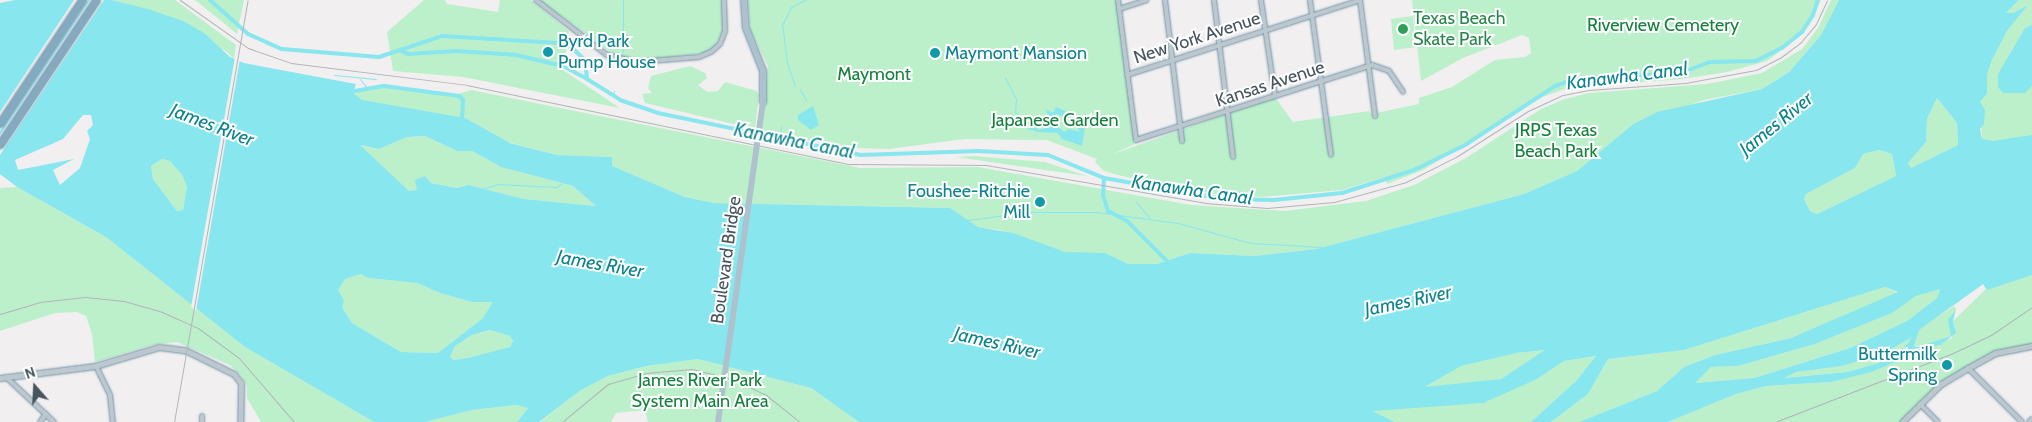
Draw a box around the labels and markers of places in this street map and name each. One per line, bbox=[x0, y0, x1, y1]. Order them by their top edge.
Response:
place label: Texas Beach Skate Park bbox=[1413, 8, 1505, 50]
marker: Texas Beach Skate Park bbox=[1397, 23, 1409, 35]
place label: Byrd Park Pump House bbox=[558, 31, 656, 74]
place label: Maymont Mansion bbox=[945, 42, 1087, 64]
marker: Byrd Park Pump House bbox=[542, 46, 554, 58]
marker: Maymont Mansion bbox=[929, 47, 941, 59]
place label: Foushee-Ritchie Mill bbox=[907, 181, 1030, 223]
marker: Foushee-Ritchie Mill bbox=[1034, 196, 1046, 208]
place label: Buttermilk Spring bbox=[1858, 344, 1937, 386]
marker: Buttermilk Spring bbox=[1941, 359, 1953, 371]

